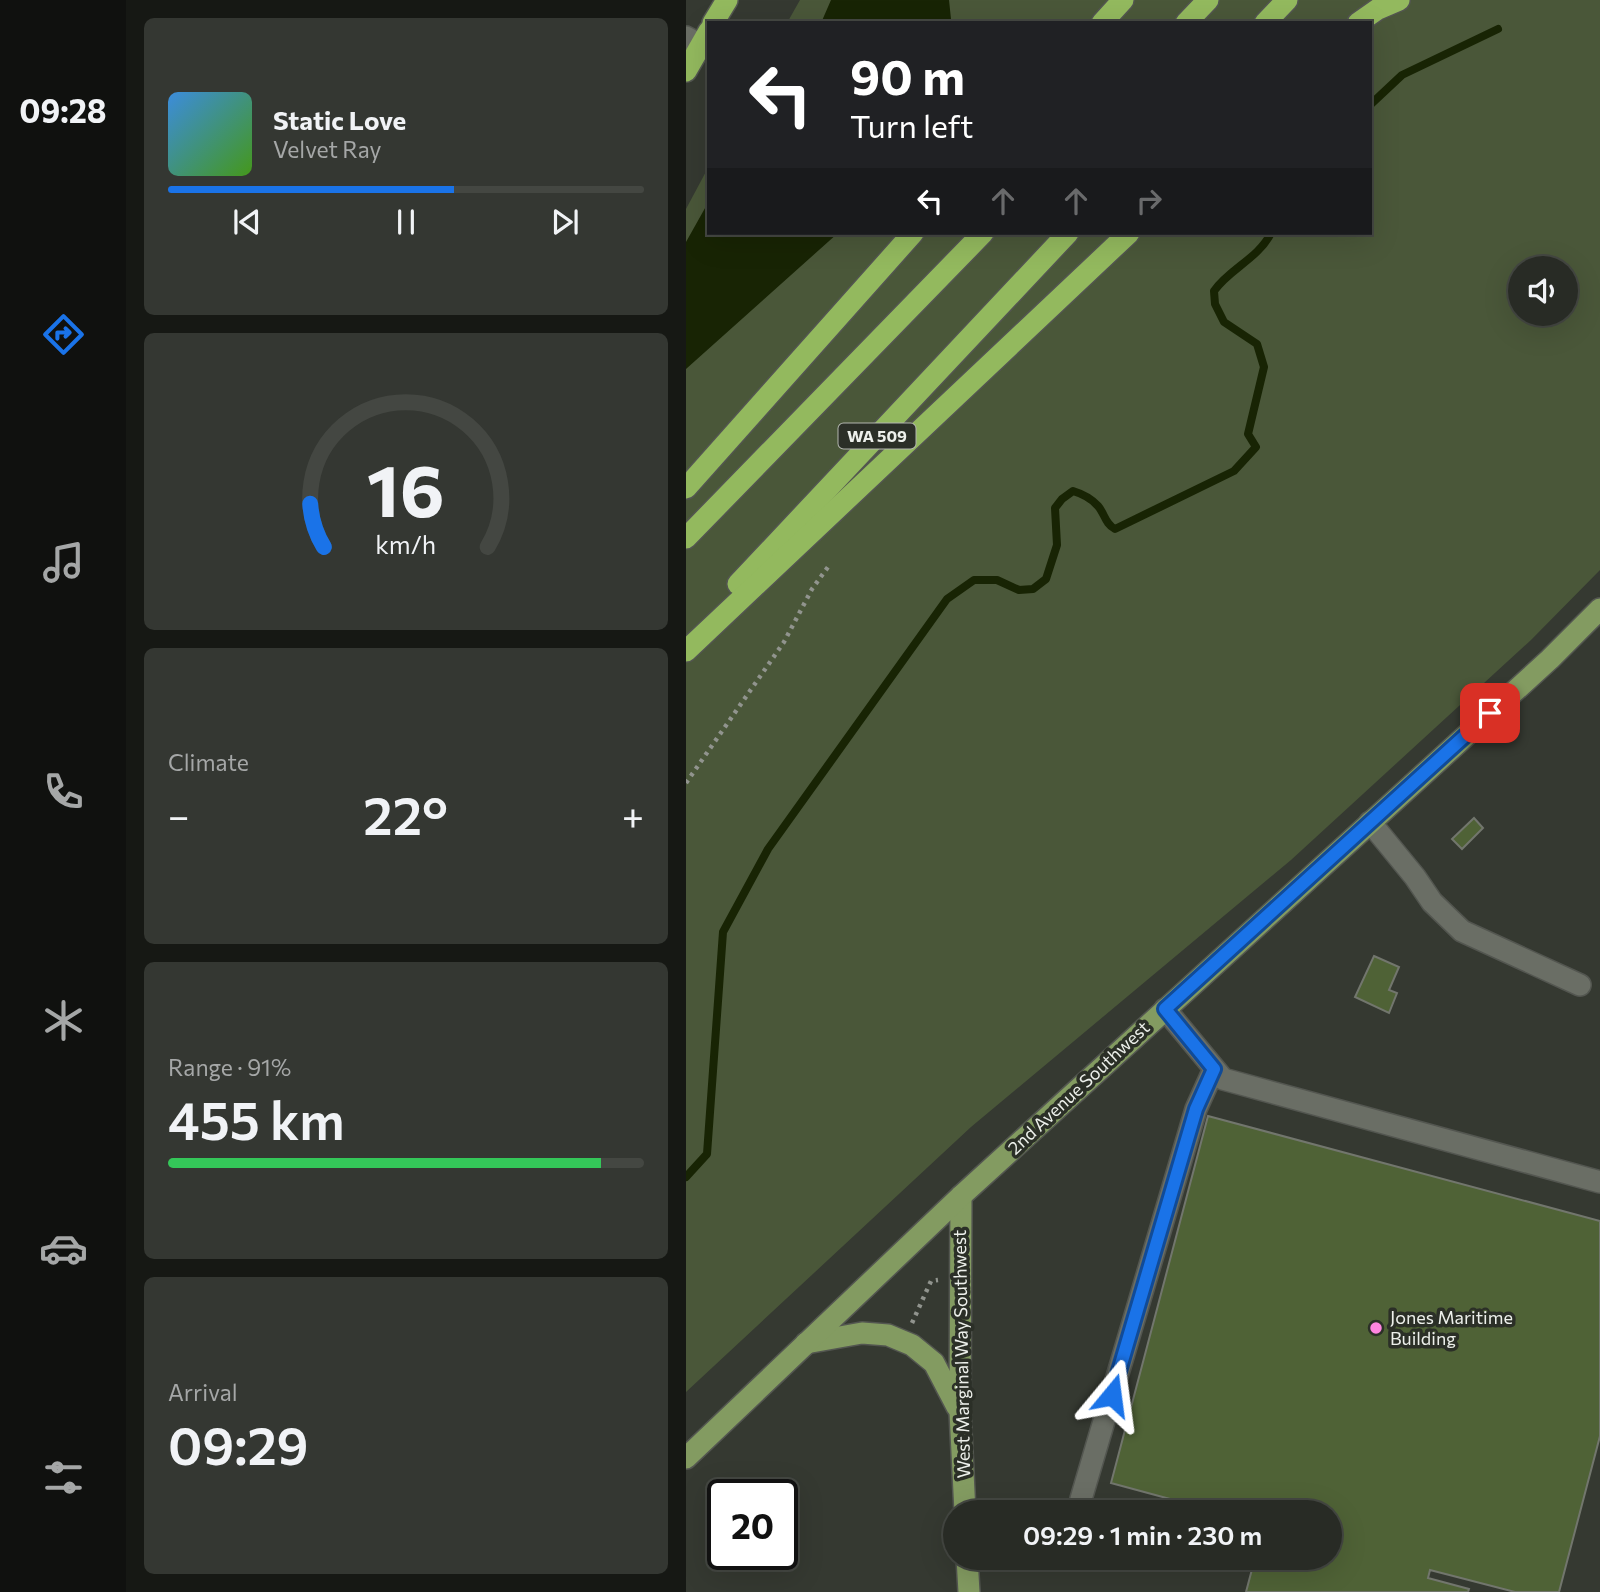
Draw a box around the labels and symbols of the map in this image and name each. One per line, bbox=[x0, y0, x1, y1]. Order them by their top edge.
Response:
road number: WA 509 bbox=[838, 424, 916, 448]
pin bbox=[1460, 683, 1520, 743]
street label: 2nd Avenue Southwest bbox=[1003, 1016, 1154, 1159]
street label: West Marginal Way Southwest bbox=[948, 1229, 974, 1479]
place label: Jones Maritime Building bbox=[1390, 1306, 1513, 1349]
marker: Jones Maritime Building bbox=[1368, 1320, 1384, 1336]
position arrow bbox=[1075, 1358, 1149, 1432]
speed limit sign: 20 bbox=[707, 1479, 798, 1570]

